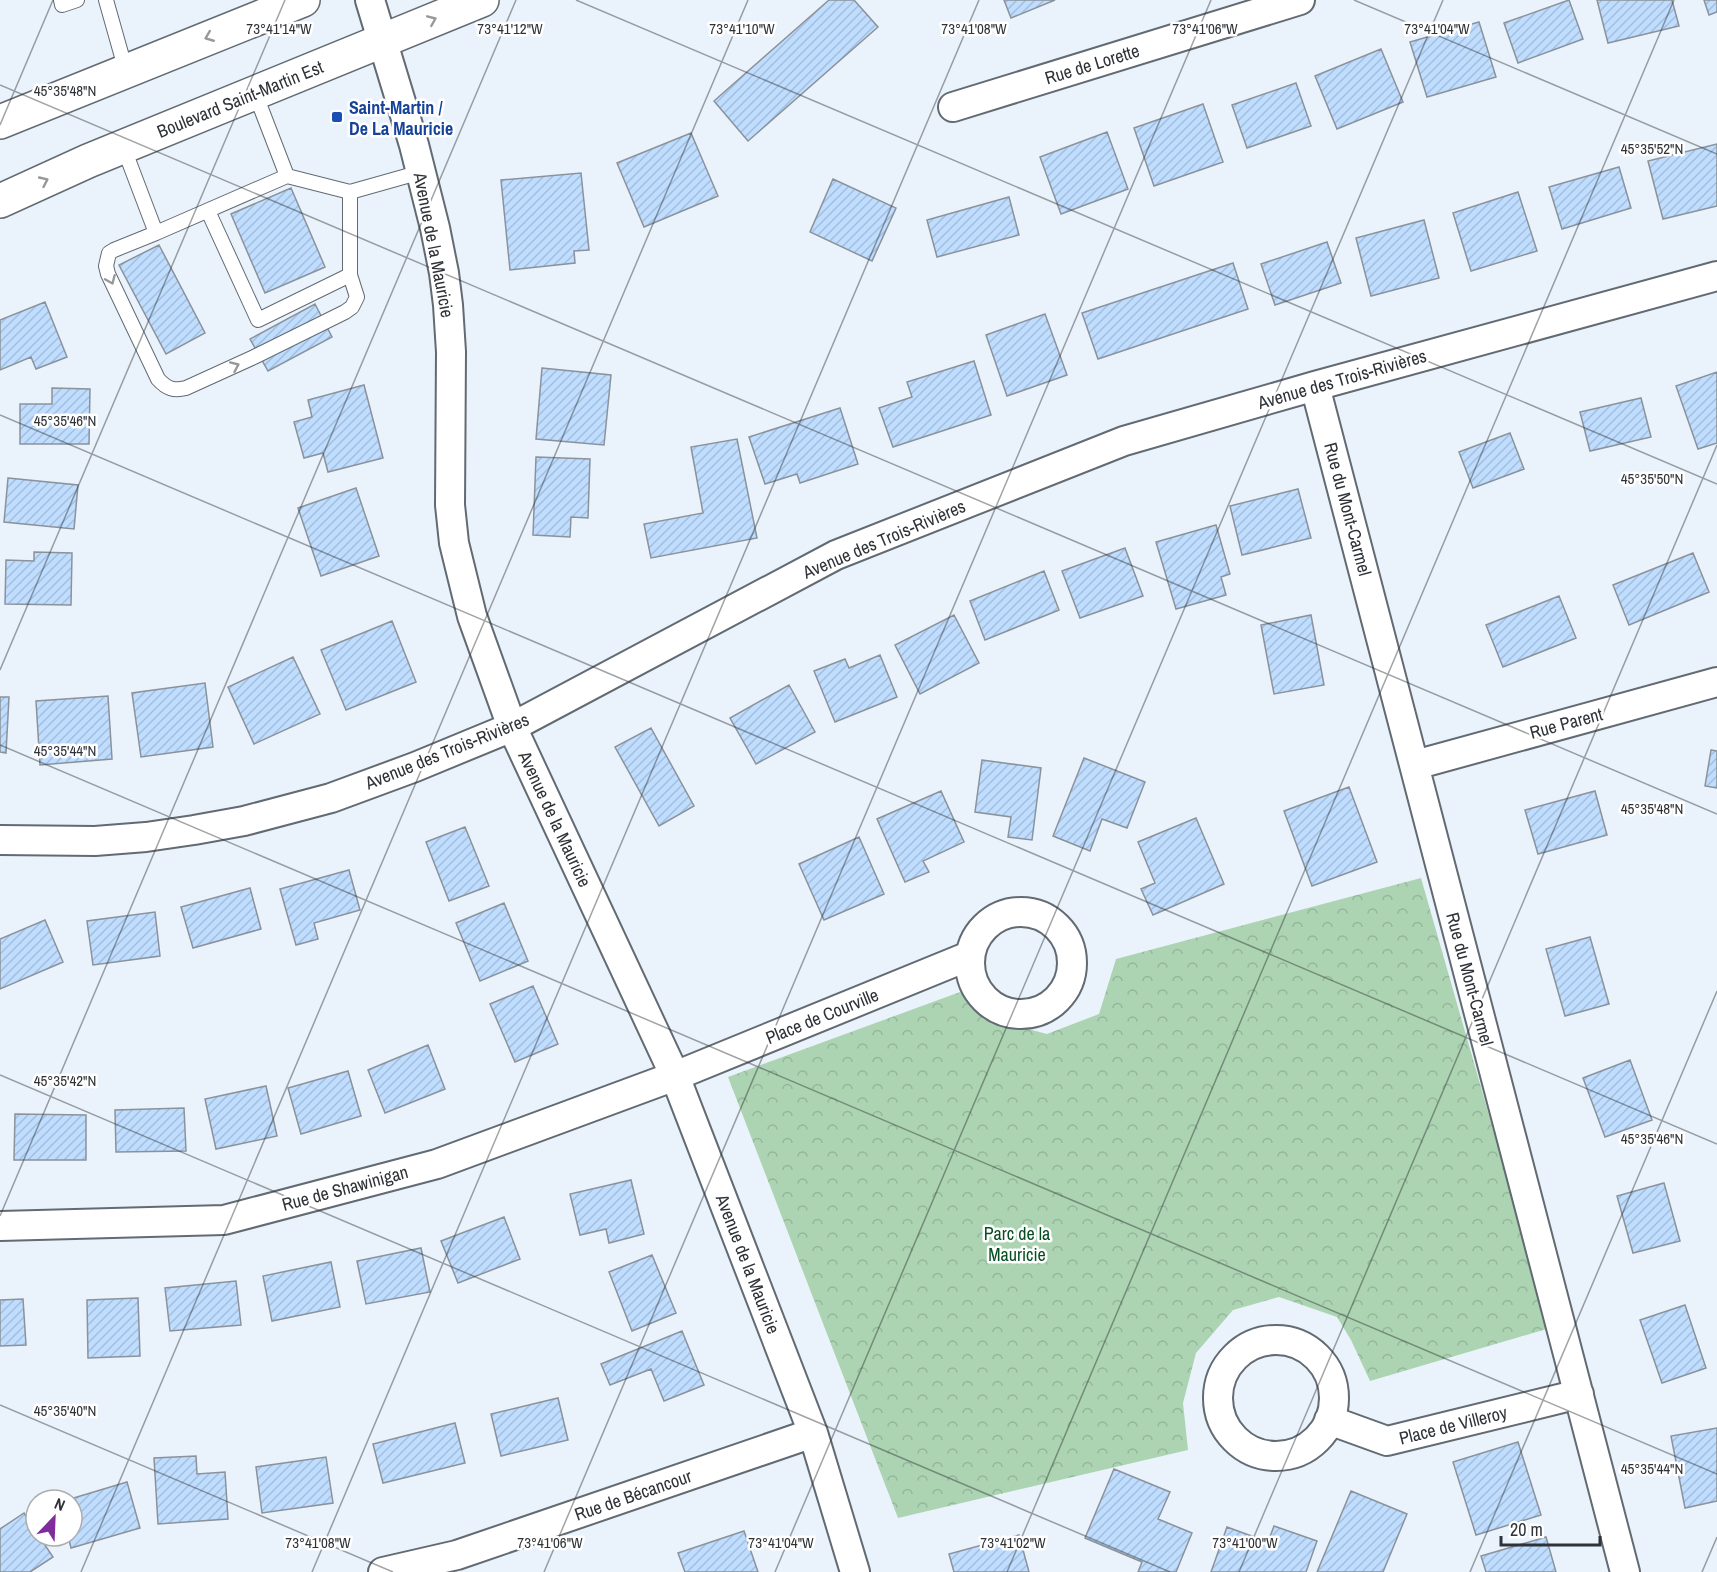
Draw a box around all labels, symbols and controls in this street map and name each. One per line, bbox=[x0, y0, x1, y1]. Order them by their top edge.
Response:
one-way arrow bbox=[426, 16, 437, 28]
text: 73°41'14"W bbox=[246, 18, 312, 39]
text: 73°41'12"W bbox=[477, 18, 543, 39]
text: 73°41'10"W bbox=[709, 18, 775, 39]
text: 73°41'08"W bbox=[941, 18, 1007, 39]
text: 73°41'06"W bbox=[1172, 18, 1238, 39]
text: 73°41'04"W bbox=[1404, 18, 1470, 39]
one-way arrow bbox=[205, 30, 215, 43]
street label: Rue de Lorette bbox=[1042, 38, 1142, 90]
street label: Boulevard Saint-Martin Est bbox=[153, 54, 327, 144]
text: 45°35'48"N bbox=[34, 80, 96, 101]
place label: Saint-Martin / De La Mauricie bbox=[349, 95, 453, 141]
marker: Saint-Martin / De La Mauricie bbox=[330, 110, 344, 124]
text: 45°35'52"N bbox=[1621, 138, 1683, 159]
street label: Avenue de la Mauricie bbox=[407, 169, 460, 320]
one-way arrow bbox=[38, 176, 49, 188]
one-way arrow bbox=[104, 274, 116, 285]
street label: Avenue des Trois-Rivières bbox=[1254, 343, 1429, 415]
one-way arrow bbox=[228, 361, 239, 373]
text: 45°35'46"N bbox=[34, 410, 96, 431]
street label: Rue du Mont-Carmel bbox=[1318, 440, 1378, 578]
text: 45°35'50"N bbox=[1621, 468, 1683, 489]
street label: Avenue des Trois-Rivières bbox=[798, 493, 969, 585]
street label: Rue Parent bbox=[1527, 701, 1605, 745]
street label: Avenue des Trois-Rivières bbox=[360, 707, 533, 796]
text: 45°35'44"N bbox=[34, 740, 96, 761]
street label: Avenue de la Mauricie bbox=[512, 746, 597, 891]
text: 45°35'48"N bbox=[1621, 798, 1683, 819]
street label: Rue du Mont-Carmel bbox=[1440, 910, 1500, 1048]
street label: Place de Courville bbox=[762, 982, 882, 1050]
text: 45°35'42"N bbox=[34, 1070, 96, 1091]
text: 45°35'46"N bbox=[1621, 1128, 1683, 1149]
street label: Rue de Shawinigan bbox=[279, 1159, 411, 1217]
street label: Avenue de la Mauricie bbox=[710, 1190, 786, 1337]
park label: Parc de la Mauricie bbox=[984, 1221, 1050, 1267]
street label: Place de Villeroy bbox=[1396, 1399, 1510, 1450]
text: 45°35'40"N bbox=[34, 1400, 96, 1421]
text: 45°35'44"N bbox=[1621, 1458, 1683, 1479]
street label: Rue de Bécancour bbox=[571, 1463, 695, 1527]
north arrow bbox=[24, 1488, 84, 1548]
text: N bbox=[51, 1492, 69, 1516]
scale bar bbox=[1501, 1509, 1600, 1547]
text: 20 m bbox=[1510, 1517, 1543, 1542]
text: 73°41'08"W bbox=[285, 1532, 351, 1553]
text: 73°41'06"W bbox=[517, 1532, 583, 1553]
text: 73°41'04"W bbox=[748, 1532, 814, 1553]
text: 73°41'02"W bbox=[980, 1532, 1046, 1553]
text: 73°41'00"W bbox=[1212, 1532, 1278, 1553]

